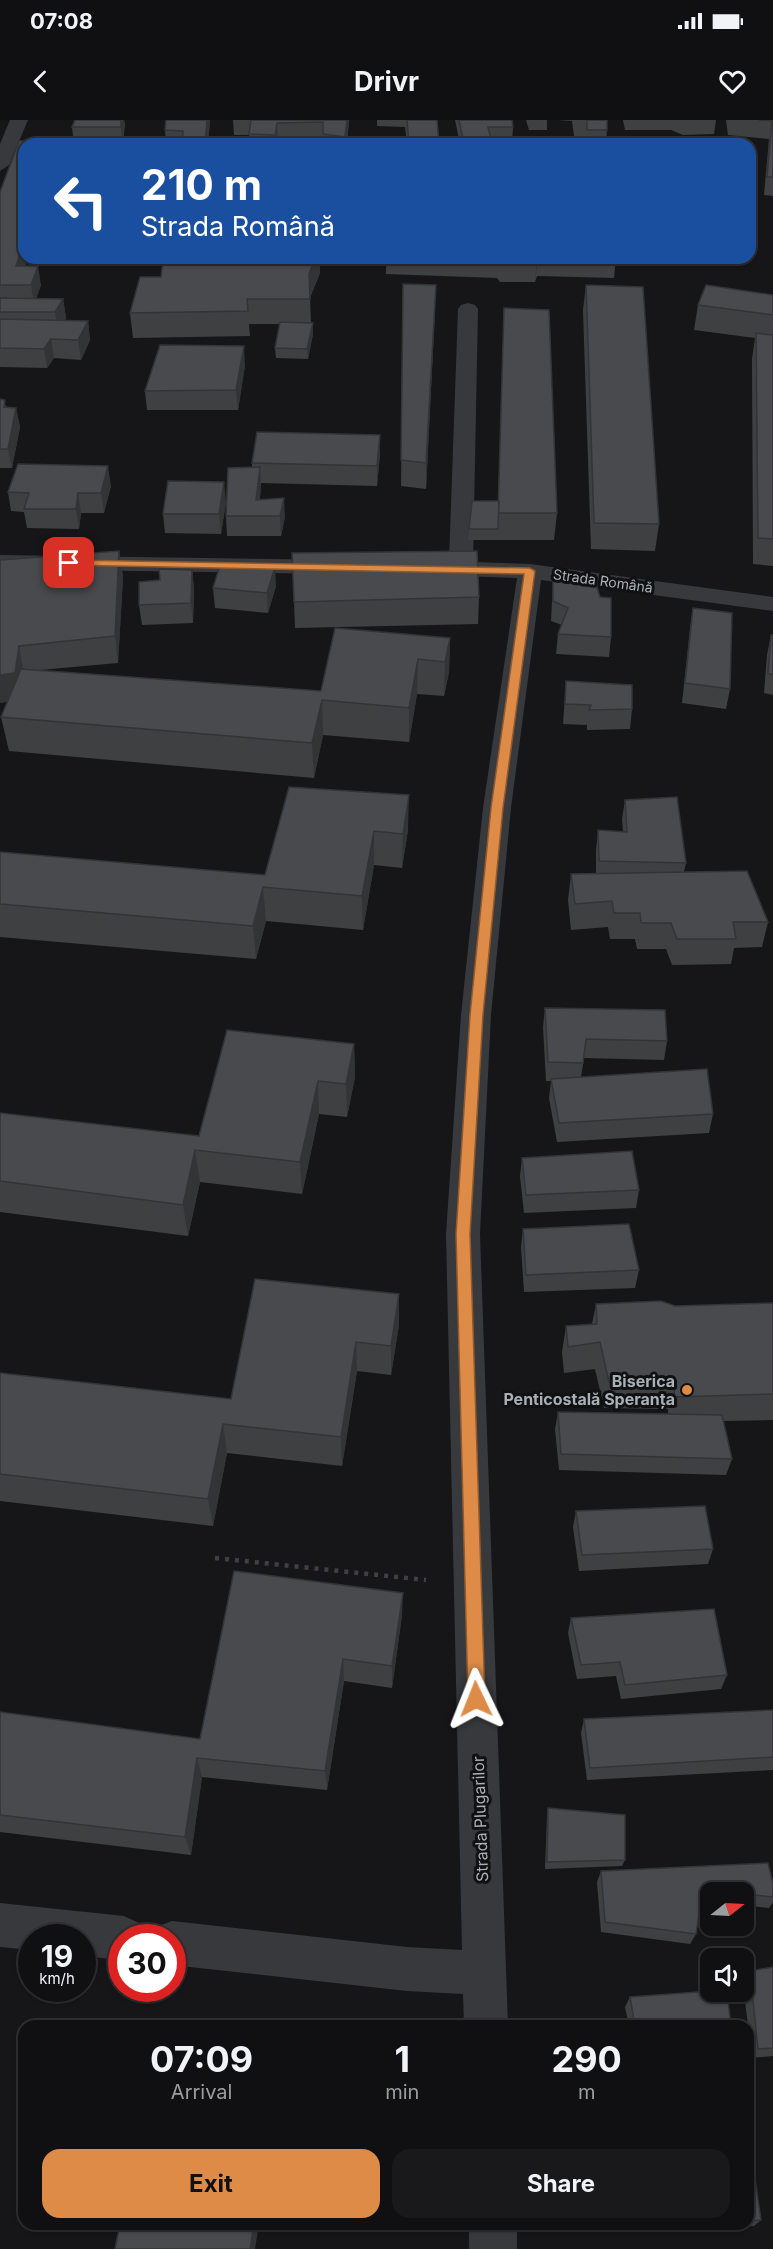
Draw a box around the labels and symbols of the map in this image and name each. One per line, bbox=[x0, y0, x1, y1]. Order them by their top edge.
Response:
pin bbox=[43, 537, 94, 588]
street label: Strada Română bbox=[552, 565, 654, 596]
place label: Biserica Penticostală Speranța bbox=[503, 1371, 675, 1409]
marker: Biserica Penticostală Speranța bbox=[680, 1383, 694, 1397]
position arrow bbox=[444, 1667, 508, 1731]
street label: Strada Plugarilor bbox=[468, 1756, 492, 1882]
north arrow bbox=[700, 1882, 754, 1936]
speed limit sign: 30 bbox=[108, 1924, 186, 2002]

